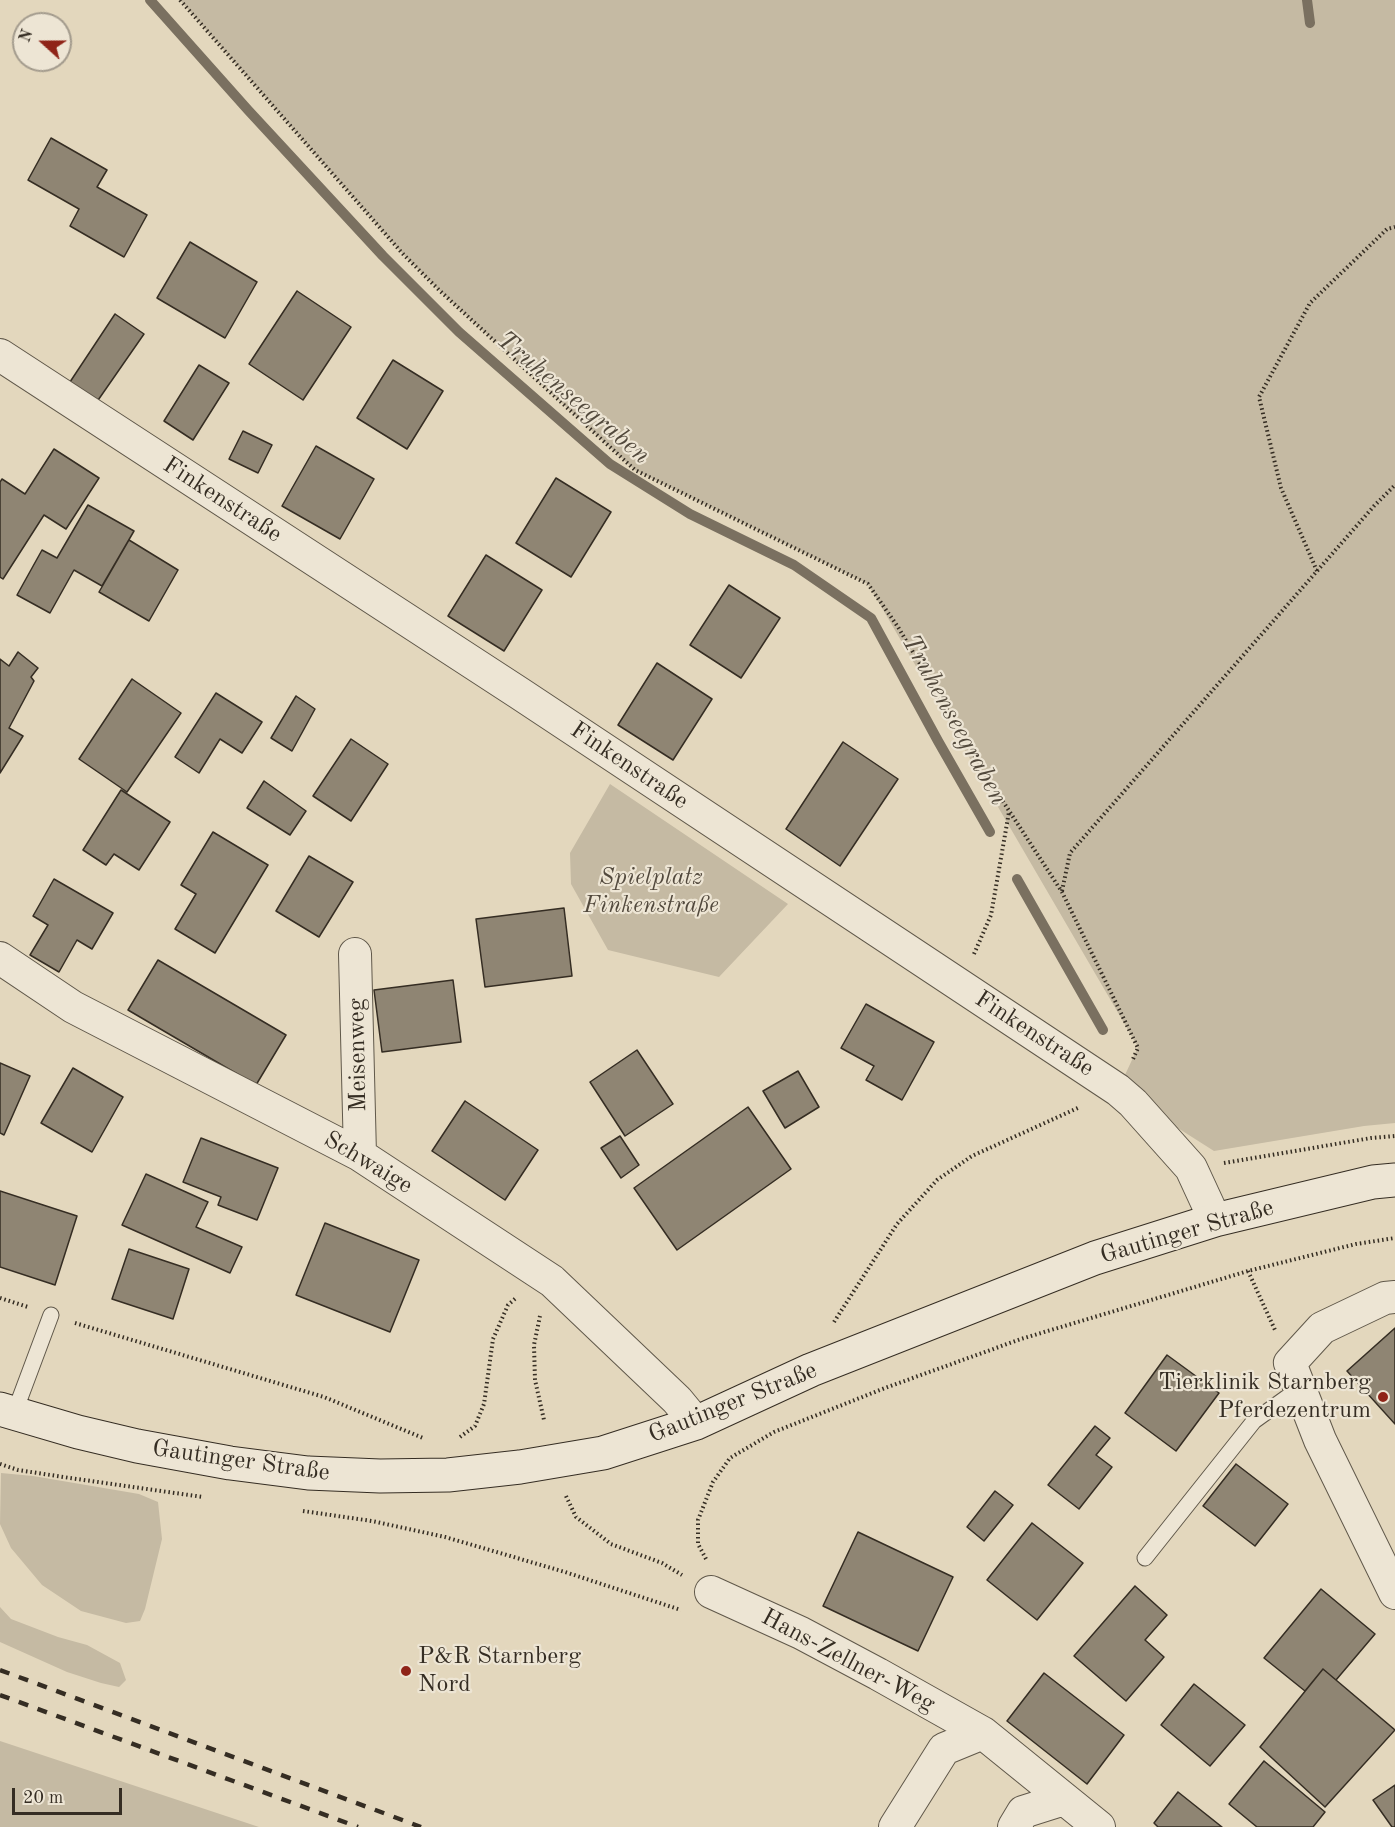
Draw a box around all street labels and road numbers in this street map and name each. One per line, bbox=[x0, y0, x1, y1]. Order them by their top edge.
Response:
street label: Finkenstraße bbox=[157, 451, 287, 549]
street label: Finkenstraße bbox=[564, 716, 694, 816]
street label: Finkenstraße bbox=[969, 985, 1099, 1083]
street label: Meisenweg bbox=[343, 998, 373, 1112]
street label: Schwaige bbox=[318, 1125, 418, 1201]
street label: Gautinger Straße bbox=[1097, 1193, 1277, 1271]
street label: Gautinger Straße bbox=[645, 1356, 821, 1450]
street label: Gautinger Straße bbox=[150, 1434, 332, 1488]
street label: Hans-Zellner-Weg bbox=[756, 1603, 940, 1719]

